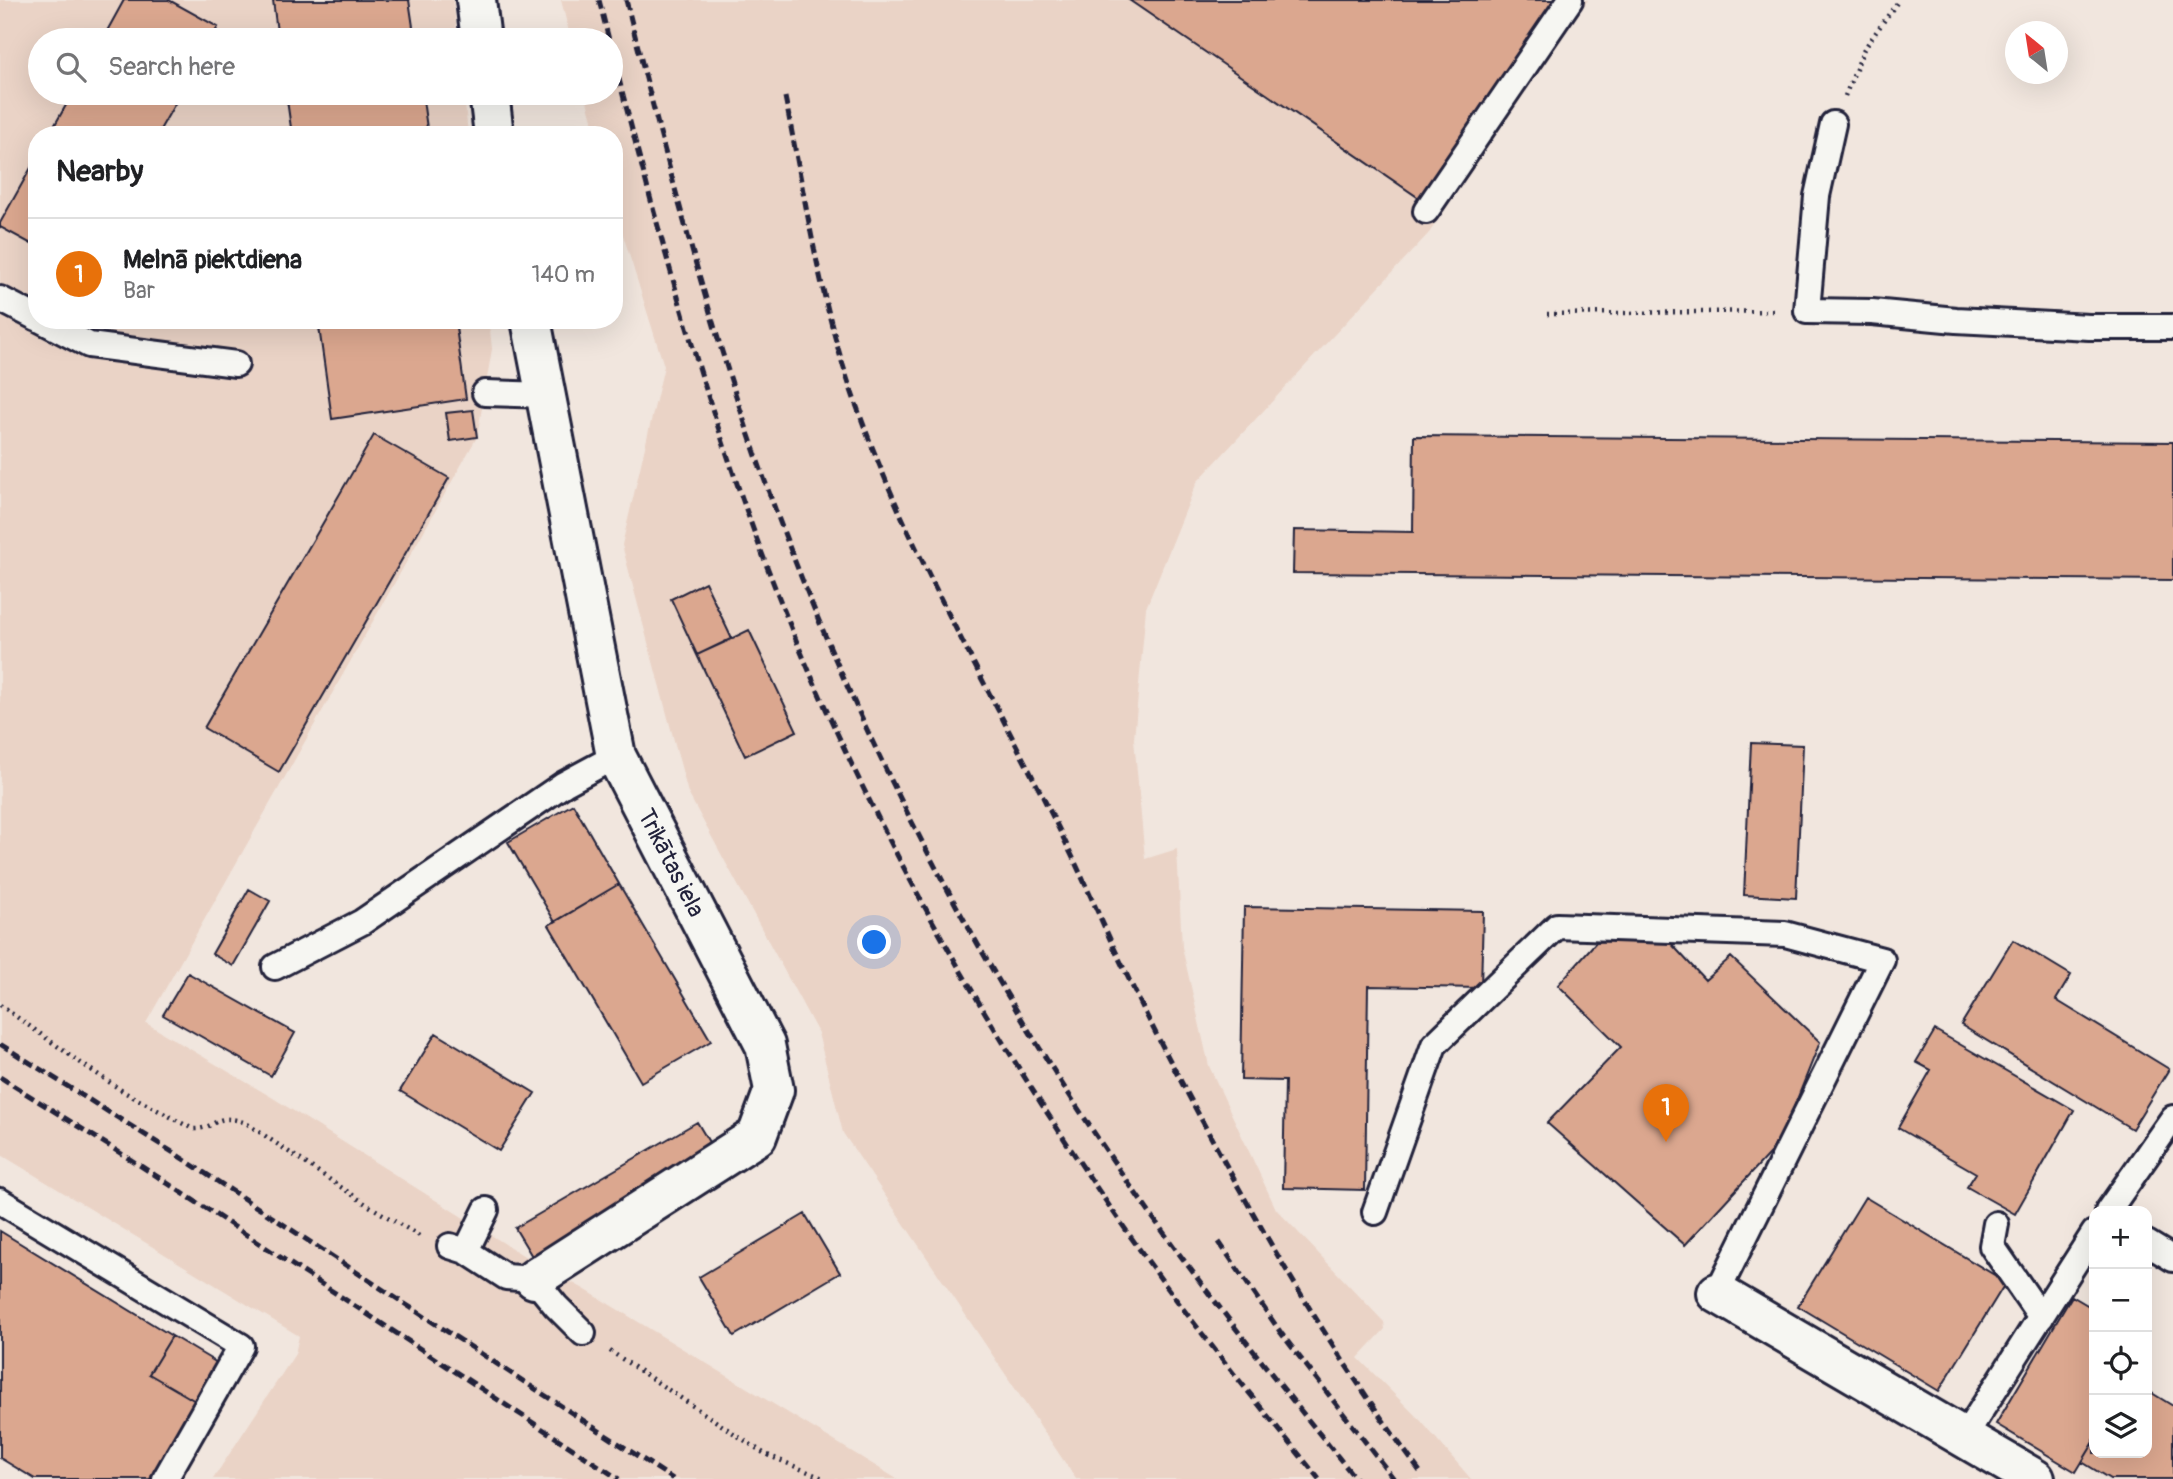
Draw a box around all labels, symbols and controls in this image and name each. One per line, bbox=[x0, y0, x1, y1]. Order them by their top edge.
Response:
north arrow bbox=[2005, 21, 2068, 84]
search box bbox=[28, 28, 623, 105]
icon: search bbox=[52, 48, 90, 86]
text: Search here bbox=[108, 51, 235, 83]
text: Nearby bbox=[56, 153, 143, 190]
text: Melnā piektdiena bbox=[123, 244, 302, 276]
text: 1 bbox=[75, 260, 84, 289]
text: 140 m bbox=[532, 260, 595, 289]
text: Bar bbox=[123, 276, 155, 305]
street label: Trikātas iela bbox=[631, 804, 711, 922]
your location bbox=[857, 925, 891, 959]
pin: 1 bbox=[1643, 1084, 1689, 1142]
map controls bbox=[2089, 1206, 2152, 1458]
button: + bbox=[2089, 1206, 2152, 1269]
button: − bbox=[2089, 1269, 2152, 1332]
button: locate bbox=[2089, 1332, 2152, 1395]
button: layers bbox=[2089, 1395, 2152, 1458]

